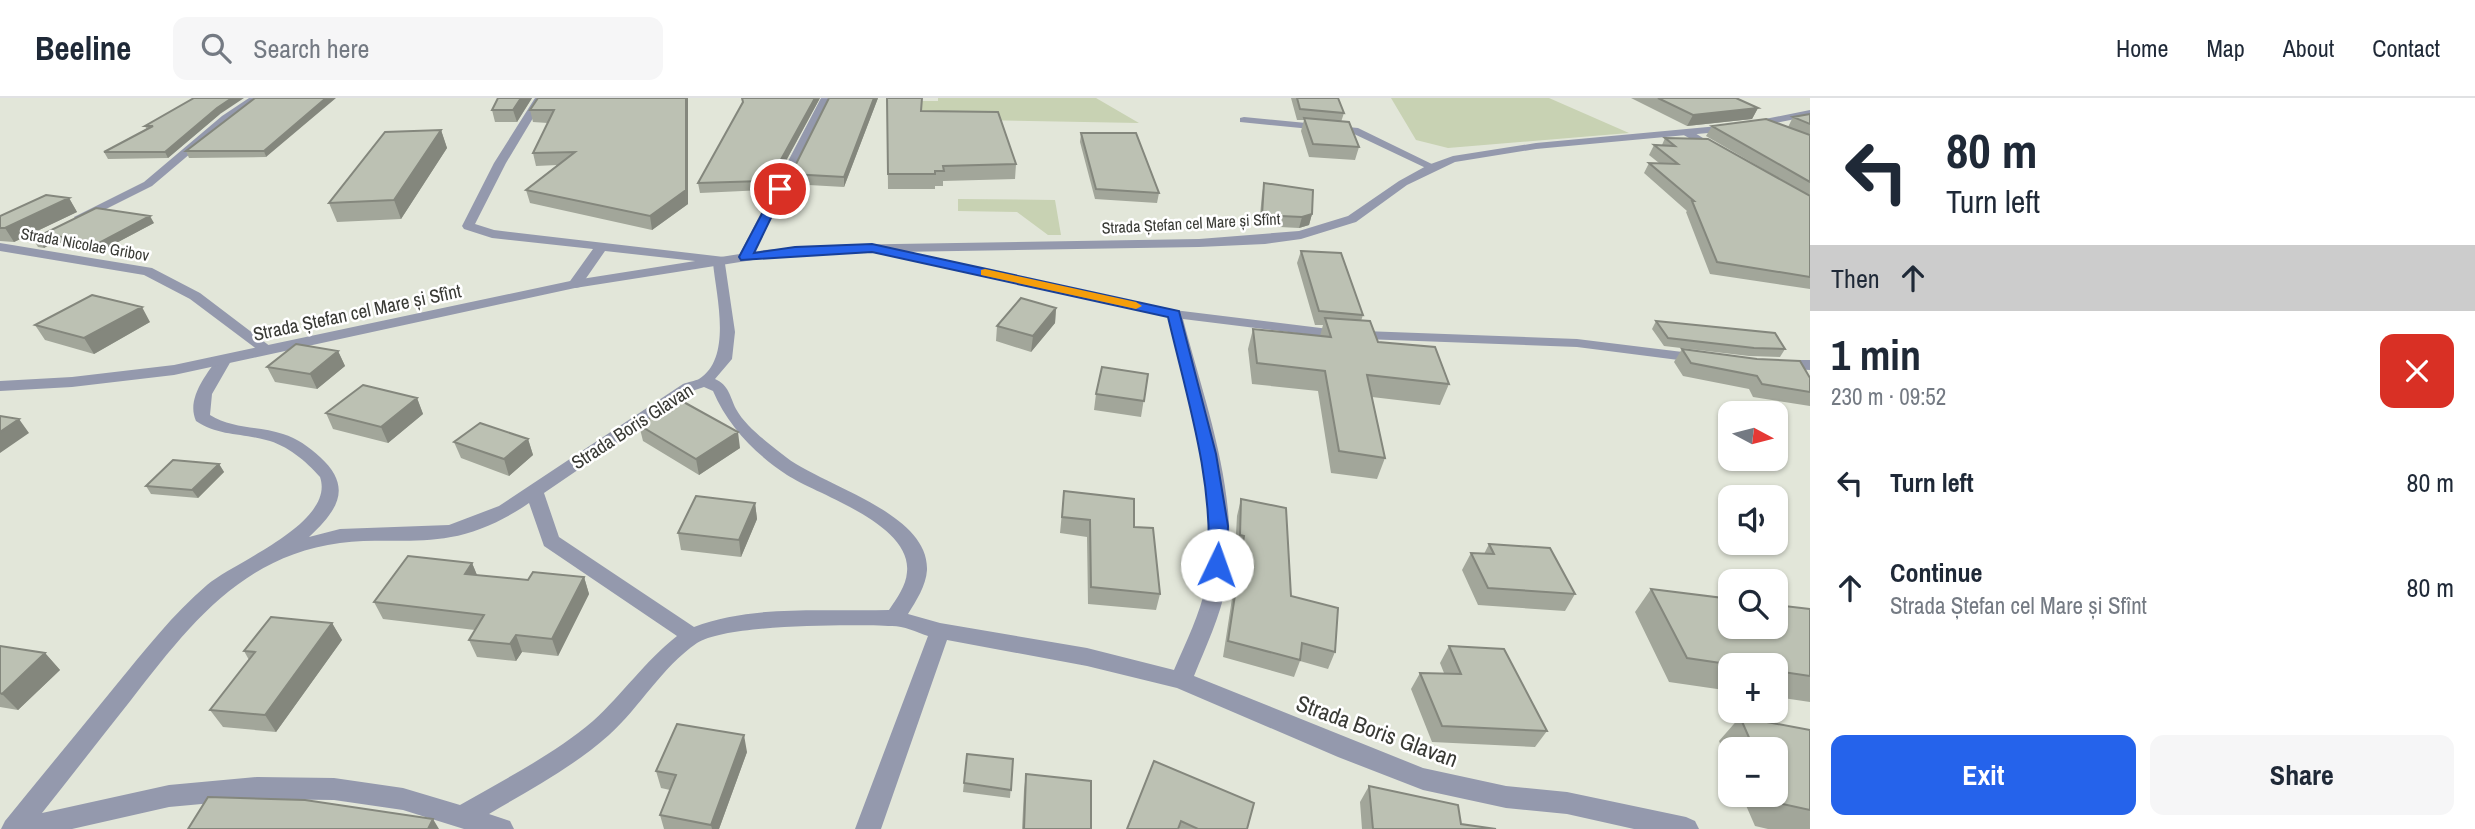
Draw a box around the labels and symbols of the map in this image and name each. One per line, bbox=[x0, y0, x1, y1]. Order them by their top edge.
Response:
pin bbox=[750, 159, 810, 219]
street label: Strada Ștefan cel Mare și Sfînt bbox=[1101, 207, 1281, 239]
street label: Strada Nicolae Gribov bbox=[19, 222, 151, 266]
street label: Strada Ștefan cel Mare și Sfînt bbox=[251, 277, 464, 347]
street label: Strada Boris Glavan bbox=[566, 377, 698, 475]
north arrow bbox=[1718, 401, 1788, 471]
position arrow bbox=[1180, 528, 1254, 602]
street label: Strada Boris Glavan bbox=[1292, 687, 1462, 774]

